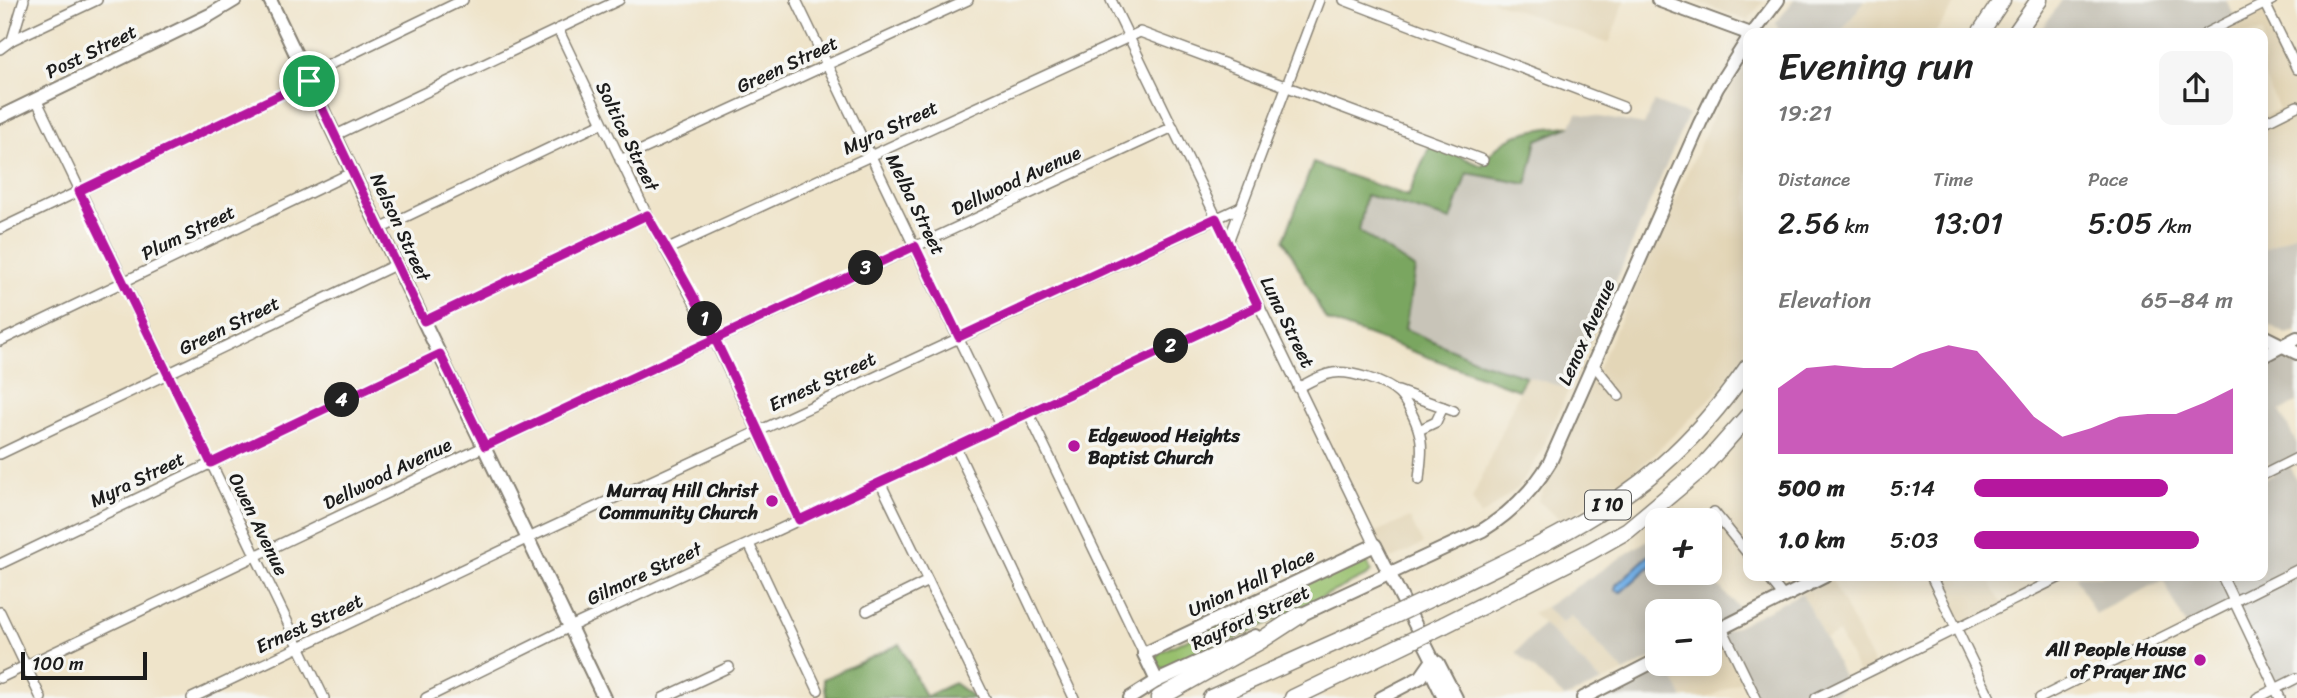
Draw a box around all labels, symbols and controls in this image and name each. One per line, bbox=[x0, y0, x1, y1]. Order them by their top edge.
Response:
street label: Post Street bbox=[40, 15, 143, 88]
street label: Green Street bbox=[731, 26, 844, 102]
text: Evening run bbox=[1778, 33, 1974, 100]
pin bbox=[279, 51, 339, 111]
button: share bbox=[2159, 51, 2233, 125]
icon: arrive bbox=[290, 62, 328, 100]
street label: Soltice Street bbox=[587, 75, 669, 198]
street label: Myra Street bbox=[837, 91, 944, 164]
text: 19:21 bbox=[1778, 93, 1832, 134]
street label: Dellwood Avenue bbox=[946, 136, 1087, 225]
street label: Melba Street bbox=[877, 148, 954, 261]
text: Distance bbox=[1778, 163, 1850, 196]
text: Time bbox=[1933, 163, 1973, 196]
text: Pace bbox=[2088, 163, 2128, 196]
street label: Nelson Street bbox=[361, 167, 441, 288]
street label: Plum Street bbox=[135, 195, 241, 269]
text: 2.56 bbox=[1778, 196, 1840, 250]
text: 13:01 bbox=[1933, 196, 2003, 250]
text: 5:05 bbox=[2088, 196, 2153, 250]
text: km bbox=[1840, 210, 1869, 243]
text: /km bbox=[2153, 210, 2192, 243]
pin: 3 bbox=[848, 250, 884, 286]
text: 3 bbox=[860, 251, 871, 284]
street label: Luna Street bbox=[1251, 271, 1324, 374]
street label: Lenox Avenue bbox=[1548, 273, 1625, 391]
text: Elevation bbox=[1778, 280, 1871, 321]
text: 65–84 m bbox=[2141, 280, 2233, 321]
street label: Green Street bbox=[173, 287, 285, 364]
pin: 1 bbox=[688, 302, 722, 336]
text: 1 bbox=[700, 302, 709, 335]
pin: 2 bbox=[1154, 328, 1188, 364]
text: 2 bbox=[1165, 329, 1176, 362]
street label: Ernest Street bbox=[763, 342, 881, 421]
pin: 4 bbox=[324, 382, 360, 418]
text: 4 bbox=[336, 383, 347, 416]
place label: Edgewood Heights Baptist Church bbox=[1088, 419, 1241, 474]
street label: Dellwood Avenue bbox=[317, 428, 457, 519]
marker: Edgewood Heights Baptist Church bbox=[1066, 438, 1082, 454]
street label: Myra Street bbox=[84, 442, 190, 517]
street label: Owen Avenue bbox=[219, 467, 298, 582]
text: 500 m bbox=[1778, 468, 1845, 509]
text: 5:14 bbox=[1890, 468, 1935, 509]
place label: Murray Hill Christ Community Church bbox=[598, 474, 759, 529]
road number: I 10 bbox=[1585, 490, 1631, 520]
marker: Murray Hill Christ Community Church bbox=[764, 493, 780, 509]
map controls bbox=[1645, 508, 1722, 676]
button: + bbox=[1645, 508, 1722, 585]
text: 1.0 km bbox=[1778, 520, 1845, 561]
text: 5:03 bbox=[1890, 520, 1938, 561]
street label: Gilmore Street bbox=[581, 532, 709, 615]
street label: Union Hall Place bbox=[1182, 538, 1320, 626]
street label: Rayford Street bbox=[1185, 576, 1315, 659]
street label: Ernest Street bbox=[250, 584, 368, 663]
button: − bbox=[1645, 599, 1722, 676]
place label: All People House of Prayer INC bbox=[2045, 633, 2187, 688]
text: 100 m bbox=[32, 647, 84, 680]
scale bar bbox=[21, 649, 147, 681]
marker: All People House of Prayer INC bbox=[2192, 652, 2208, 668]

